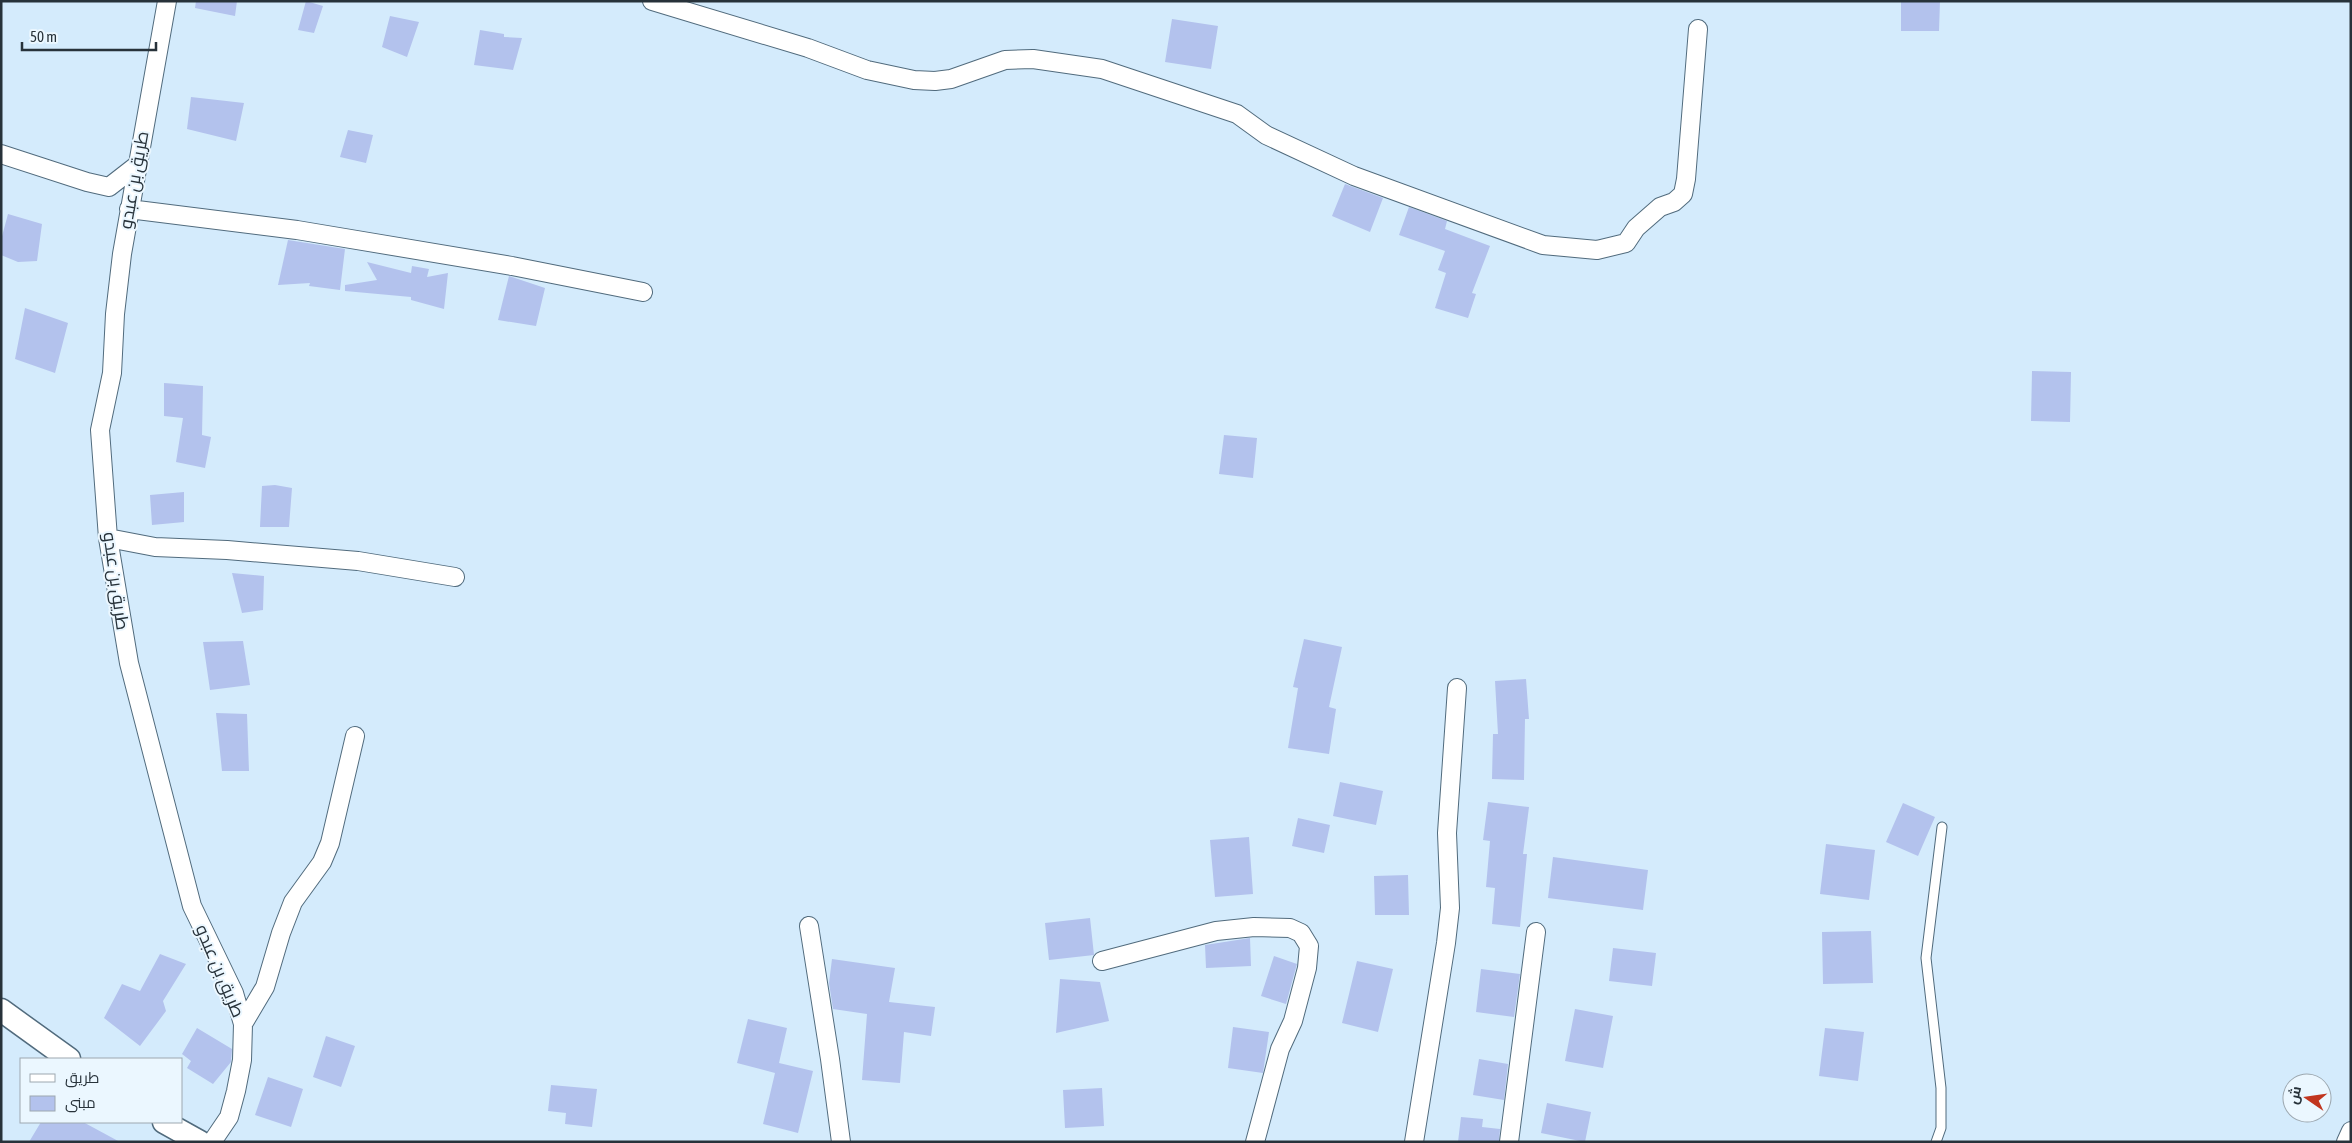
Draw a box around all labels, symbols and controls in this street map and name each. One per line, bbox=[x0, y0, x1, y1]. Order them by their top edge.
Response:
scale bar bbox=[22, 20, 156, 52]
text: 50 m bbox=[30, 28, 57, 45]
street label: طريق بن عبدو bbox=[115, 129, 154, 231]
street label: طريق بن عبدو bbox=[97, 531, 134, 632]
street label: طريق بن عبدو bbox=[190, 921, 249, 1021]
legend bbox=[20, 1058, 182, 1123]
text: طريق bbox=[65, 1069, 99, 1088]
north arrow bbox=[2282, 1073, 2332, 1123]
text: ش bbox=[2285, 1084, 2305, 1106]
text: مبنى bbox=[65, 1094, 96, 1113]

